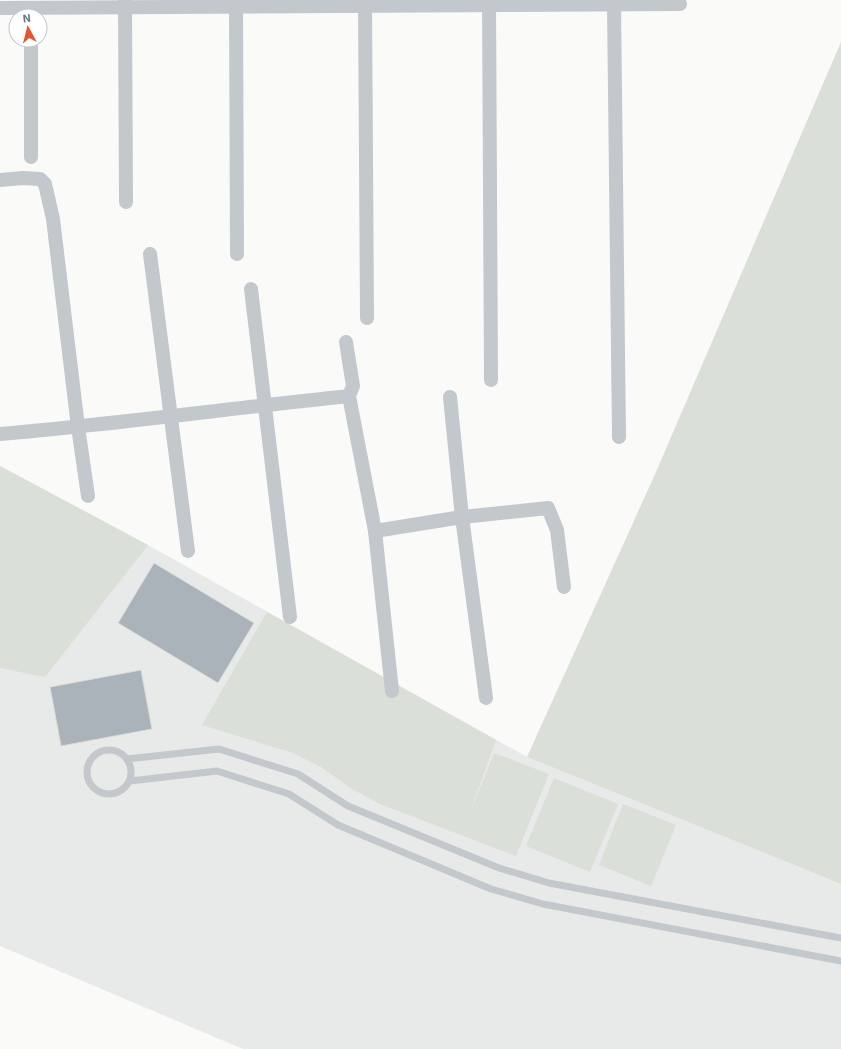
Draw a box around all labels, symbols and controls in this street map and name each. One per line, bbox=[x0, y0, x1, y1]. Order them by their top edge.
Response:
north arrow bbox=[8, 8, 48, 48]
text: N bbox=[22, 11, 32, 25]

